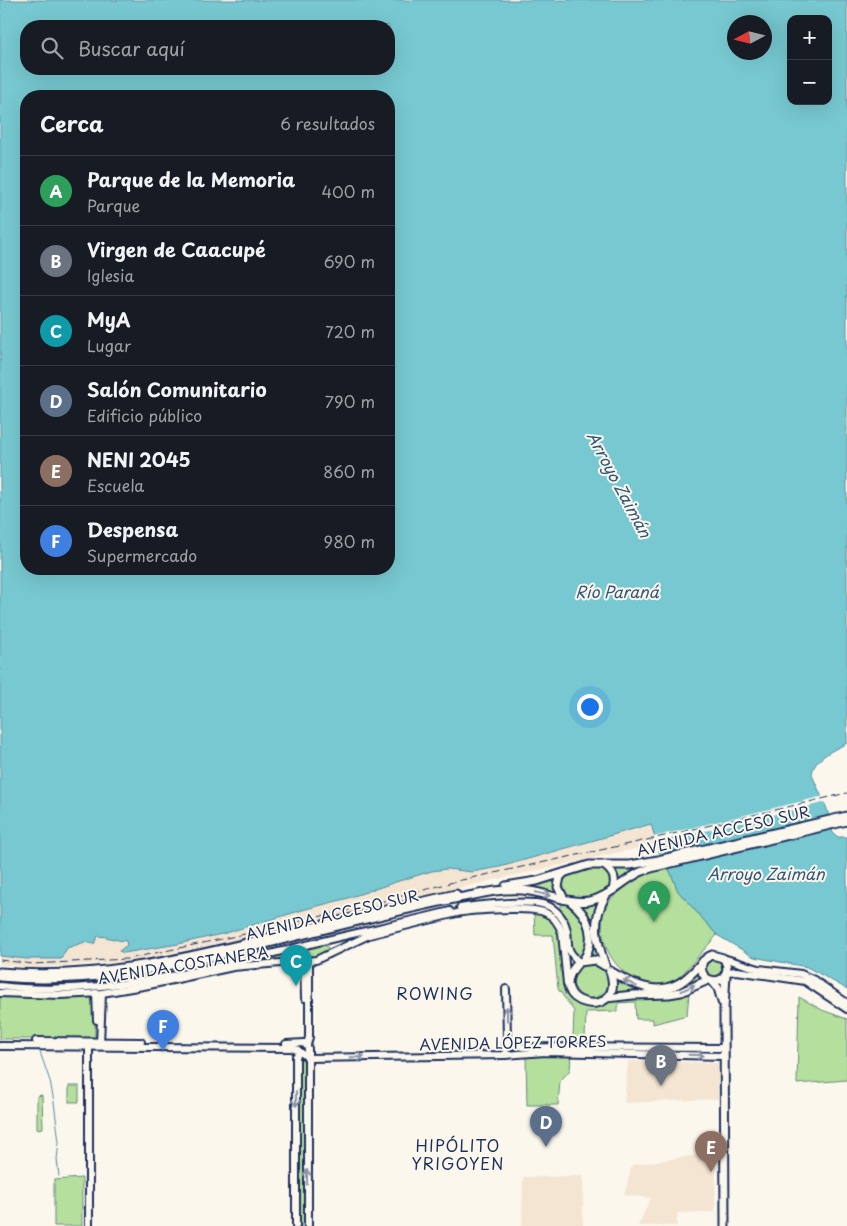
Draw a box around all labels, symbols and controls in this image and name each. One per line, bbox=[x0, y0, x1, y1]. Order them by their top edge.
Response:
north arrow bbox=[727, 15, 772, 60]
map controls bbox=[787, 15, 832, 105]
button: + bbox=[787, 15, 832, 60]
search box bbox=[20, 20, 395, 75]
icon: search bbox=[38, 34, 66, 62]
text: Buscar aquí bbox=[78, 34, 185, 62]
button: − bbox=[787, 60, 832, 105]
text: Cerca bbox=[40, 107, 104, 139]
text: 6 resultados bbox=[280, 111, 375, 135]
text: Parque de la Memoria bbox=[87, 165, 295, 193]
text: A bbox=[50, 179, 62, 203]
text: 400 m bbox=[322, 179, 375, 203]
text: Parque bbox=[87, 193, 140, 217]
text: Virgen de Caacupé bbox=[87, 235, 266, 263]
text: B bbox=[51, 249, 61, 273]
text: 690 m bbox=[324, 249, 375, 273]
text: Iglesia bbox=[87, 263, 134, 287]
text: MyA bbox=[87, 305, 131, 333]
text: C bbox=[50, 319, 62, 343]
text: 720 m bbox=[325, 319, 375, 343]
text: Lugar bbox=[87, 333, 131, 357]
text: Salón Comunitario bbox=[87, 375, 267, 403]
text: D bbox=[50, 389, 62, 413]
text: 790 m bbox=[325, 389, 375, 413]
text: Edificio público bbox=[87, 403, 202, 427]
water label: Arroyo Zaimán bbox=[582, 427, 659, 543]
text: NENI 2045 bbox=[87, 445, 191, 473]
text: E bbox=[51, 459, 61, 483]
text: 860 m bbox=[323, 459, 375, 483]
text: Escuela bbox=[87, 473, 144, 497]
text: Despensa bbox=[87, 515, 178, 543]
text: F bbox=[51, 529, 61, 553]
text: 980 m bbox=[323, 529, 375, 553]
text: Supermercado bbox=[87, 543, 197, 567]
water label: Río Paraná bbox=[575, 579, 660, 603]
your location bbox=[577, 694, 603, 720]
street label: AVENIDA ACCESO SUR bbox=[634, 799, 812, 861]
water label: Arroyo Zaimán bbox=[707, 861, 826, 885]
pin: A bbox=[638, 881, 670, 922]
street label: AVENIDA ACCESO SUR bbox=[243, 883, 421, 945]
one-way arrow bbox=[535, 890, 551, 899]
street label: AVENIDA COSTANERA bbox=[96, 939, 270, 989]
pin: C bbox=[280, 945, 312, 986]
one-way arrow bbox=[623, 977, 638, 987]
district label: ROWING bbox=[396, 981, 474, 1005]
one-way arrow bbox=[680, 983, 695, 992]
one-way arrow bbox=[502, 1006, 512, 1022]
pin: F bbox=[147, 1010, 179, 1051]
street label: AVENIDA LÓPEZ TORRES bbox=[419, 1029, 607, 1055]
pin: B bbox=[645, 1045, 677, 1086]
one-way arrow bbox=[688, 1050, 704, 1060]
one-way arrow bbox=[348, 1052, 364, 1061]
one-way arrow bbox=[291, 1091, 301, 1107]
pin: D bbox=[530, 1106, 562, 1147]
pin: E bbox=[695, 1131, 727, 1172]
district label: HIPÓLITO YRIGOYEN bbox=[412, 1133, 504, 1175]
one-way arrow bbox=[302, 1170, 312, 1186]

